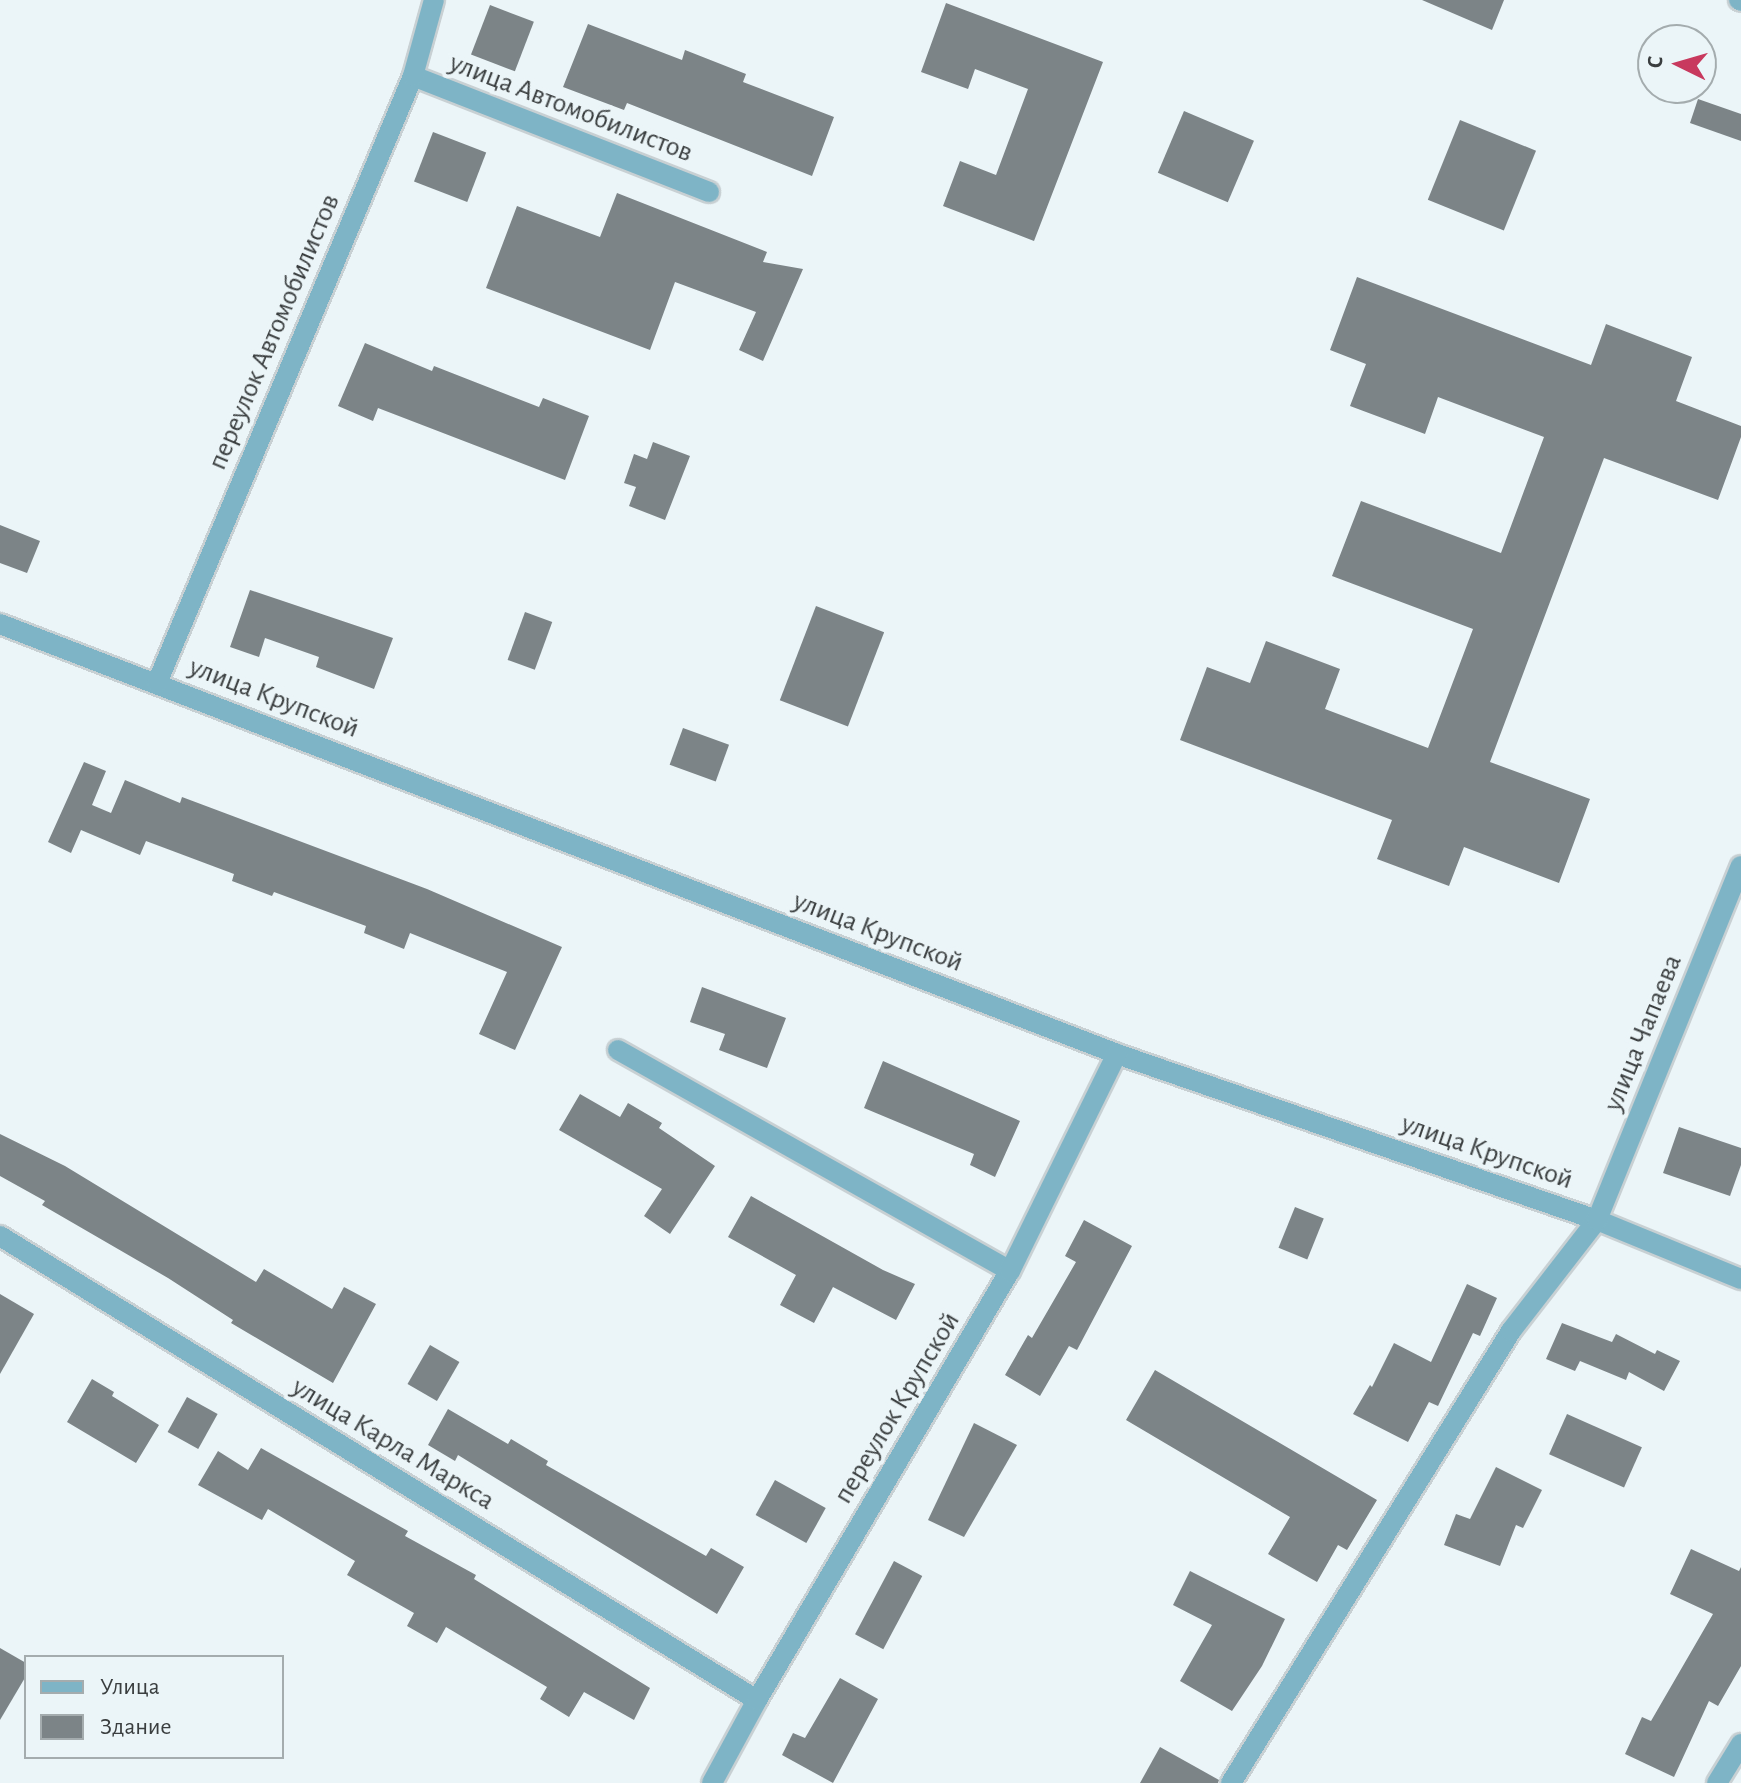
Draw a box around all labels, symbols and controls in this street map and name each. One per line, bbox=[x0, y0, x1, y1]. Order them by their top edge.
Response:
north arrow bbox=[1637, 24, 1717, 104]
street label: улица Автомобилистов bbox=[445, 46, 697, 170]
text: С bbox=[1644, 55, 1667, 69]
street label: переулок Автомобилистов bbox=[201, 189, 347, 475]
street label: улица Крупской bbox=[184, 650, 364, 746]
street label: улица Крупской bbox=[788, 884, 968, 980]
street label: улица Чапаева bbox=[1596, 950, 1690, 1116]
street label: улица Крупской bbox=[1397, 1107, 1577, 1197]
street label: переулок Крупской bbox=[827, 1306, 967, 1510]
street label: улица Карла Маркса bbox=[286, 1370, 500, 1518]
legend bbox=[24, 1655, 284, 1759]
text: Улица bbox=[100, 1675, 160, 1699]
text: Здание bbox=[100, 1715, 171, 1739]

